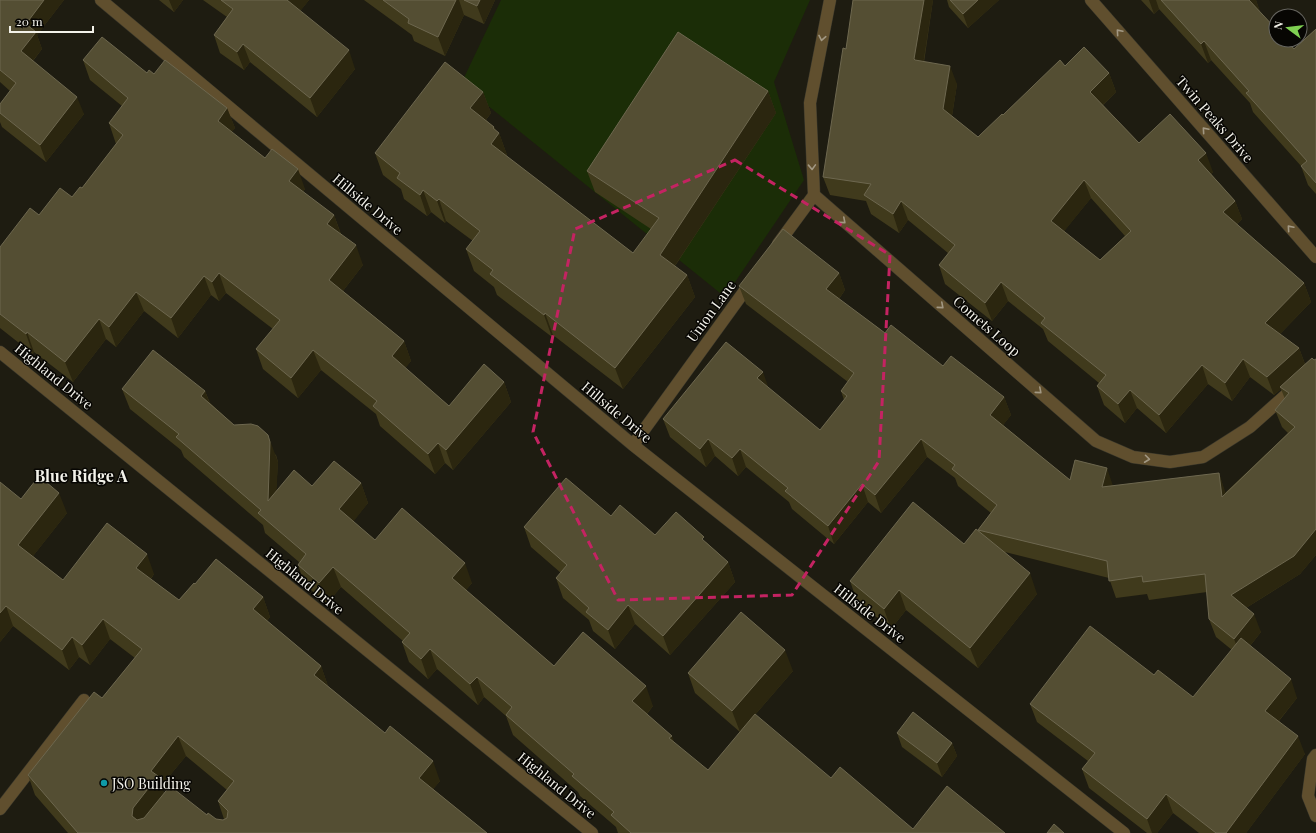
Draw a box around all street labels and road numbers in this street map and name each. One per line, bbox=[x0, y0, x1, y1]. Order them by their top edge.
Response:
street label: Twin Peaks Drive bbox=[1172, 72, 1258, 166]
street label: Hillside Drive bbox=[329, 169, 407, 239]
street label: Union Lane bbox=[682, 276, 740, 346]
street label: Comets Loop bbox=[949, 292, 1025, 360]
street label: Highland Drive bbox=[11, 339, 97, 413]
street label: Hillside Drive bbox=[578, 377, 656, 447]
street label: Highland Drive bbox=[262, 544, 348, 618]
street label: Hillside Drive bbox=[830, 579, 910, 647]
street label: Highland Drive bbox=[514, 748, 600, 822]

